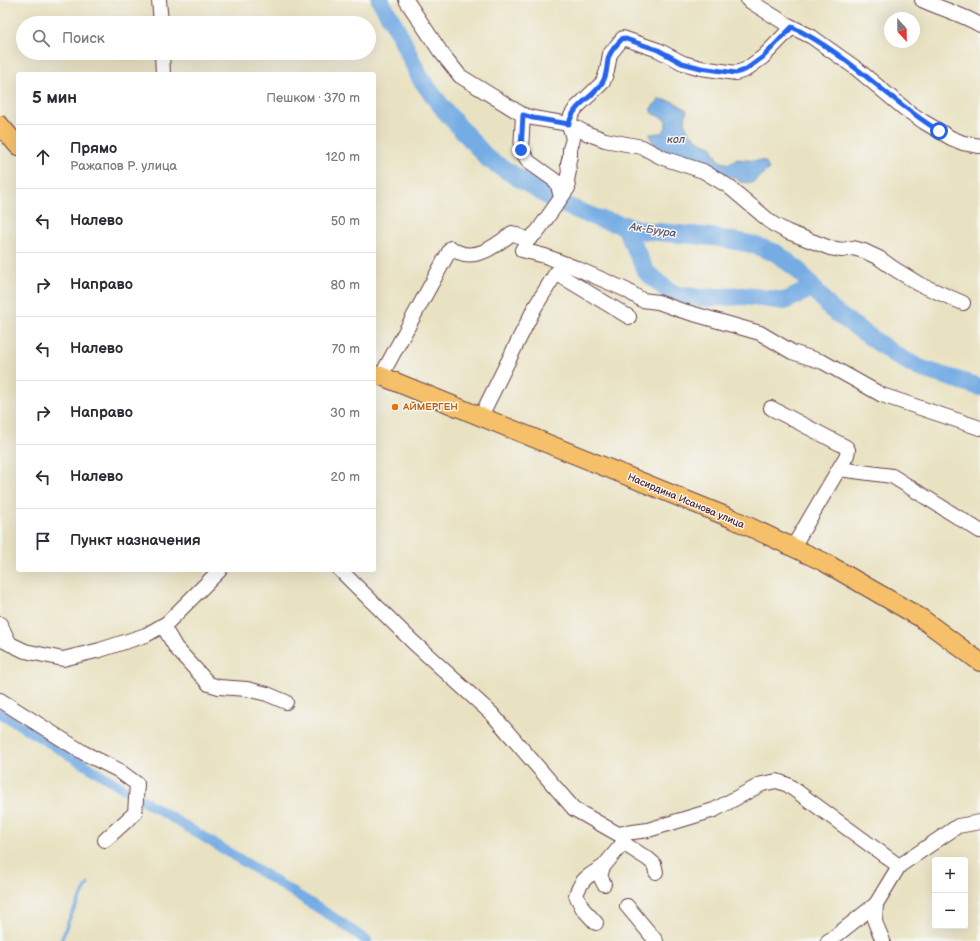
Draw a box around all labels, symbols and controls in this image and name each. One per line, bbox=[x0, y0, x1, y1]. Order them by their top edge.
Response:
north arrow bbox=[884, 12, 920, 48]
search box bbox=[16, 16, 376, 60]
icon: search bbox=[30, 27, 52, 49]
text: Поиск bbox=[62, 29, 105, 48]
text: 5 мин bbox=[32, 88, 77, 108]
text: Пешком · 370 m bbox=[266, 90, 360, 106]
route start bbox=[930, 122, 948, 140]
water label: кол bbox=[667, 133, 686, 146]
text: Прямо bbox=[70, 139, 117, 158]
route end bbox=[512, 141, 530, 159]
icon: ahead bbox=[32, 146, 54, 168]
text: 120 m bbox=[325, 149, 360, 165]
text: Ражапов Р. улица bbox=[70, 158, 177, 174]
icon: left bbox=[32, 210, 54, 232]
text: Налево bbox=[70, 211, 123, 230]
text: 50 m bbox=[331, 213, 360, 229]
water label: Ак-Буура bbox=[628, 220, 678, 240]
icon: right bbox=[32, 274, 54, 296]
text: Направо bbox=[70, 275, 133, 294]
text: 80 m bbox=[331, 277, 360, 293]
icon: left bbox=[32, 338, 54, 360]
text: Налево bbox=[70, 339, 123, 358]
text: 70 m bbox=[332, 341, 360, 357]
place label: АЙМЕРГЕН bbox=[402, 401, 458, 413]
icon: right bbox=[32, 402, 54, 424]
marker: АЙМЕРГЕН bbox=[390, 402, 400, 412]
text: Направо bbox=[70, 403, 133, 422]
text: 30 m bbox=[330, 405, 360, 421]
icon: left bbox=[32, 466, 54, 488]
text: Налево bbox=[70, 467, 123, 486]
text: 20 m bbox=[330, 469, 360, 485]
street label: Насирдина Исанова улица bbox=[626, 471, 746, 531]
icon: arrive bbox=[32, 530, 54, 552]
text: Пункт назначения bbox=[70, 531, 201, 550]
map controls bbox=[932, 857, 968, 929]
button: + bbox=[932, 857, 968, 893]
button: − bbox=[932, 893, 968, 929]

